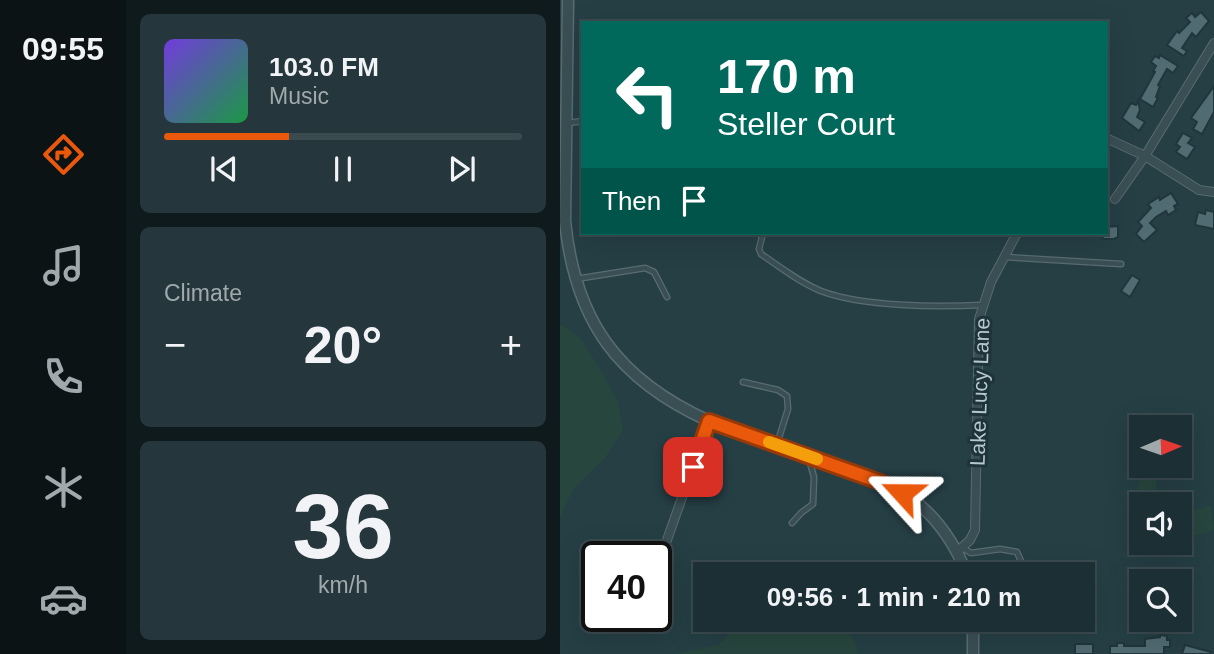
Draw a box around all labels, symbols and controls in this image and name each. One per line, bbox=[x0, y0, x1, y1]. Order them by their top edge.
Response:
text: 09:55 bbox=[22, 31, 104, 67]
icon: left bbox=[602, 49, 693, 140]
text: 170 m bbox=[717, 49, 856, 103]
text: 103.0 FM bbox=[269, 52, 379, 82]
text: Music bbox=[269, 83, 329, 109]
text: Steller Court bbox=[717, 106, 895, 142]
icon: directions bbox=[39, 130, 88, 179]
icon: previous bbox=[205, 150, 243, 188]
icon: pause bbox=[324, 150, 362, 188]
icon: next bbox=[443, 150, 481, 188]
icon: arrive bbox=[675, 182, 713, 220]
text: Then bbox=[602, 186, 661, 216]
icon: music bbox=[39, 241, 88, 290]
text: Climate bbox=[164, 280, 242, 306]
text: 20° bbox=[304, 316, 382, 374]
street label: Lake Lucy Lane bbox=[965, 317, 994, 466]
text: − bbox=[164, 324, 186, 366]
text: + bbox=[500, 324, 522, 366]
icon: phone bbox=[39, 352, 88, 401]
north arrow bbox=[1129, 415, 1192, 478]
map controls bbox=[1129, 415, 1192, 632]
pin bbox=[663, 437, 723, 497]
icon: arrive bbox=[674, 448, 712, 486]
position arrow bbox=[865, 456, 939, 530]
icon: climate bbox=[39, 463, 88, 512]
text: 36 bbox=[292, 476, 394, 577]
button: sound bbox=[1129, 492, 1192, 555]
speed limit sign: 40 bbox=[581, 541, 672, 632]
button: search bbox=[1129, 569, 1192, 632]
text: km/h bbox=[318, 572, 368, 598]
icon: car bbox=[39, 574, 88, 623]
text: 09:56 · 1 min · 210 m bbox=[767, 582, 1021, 612]

